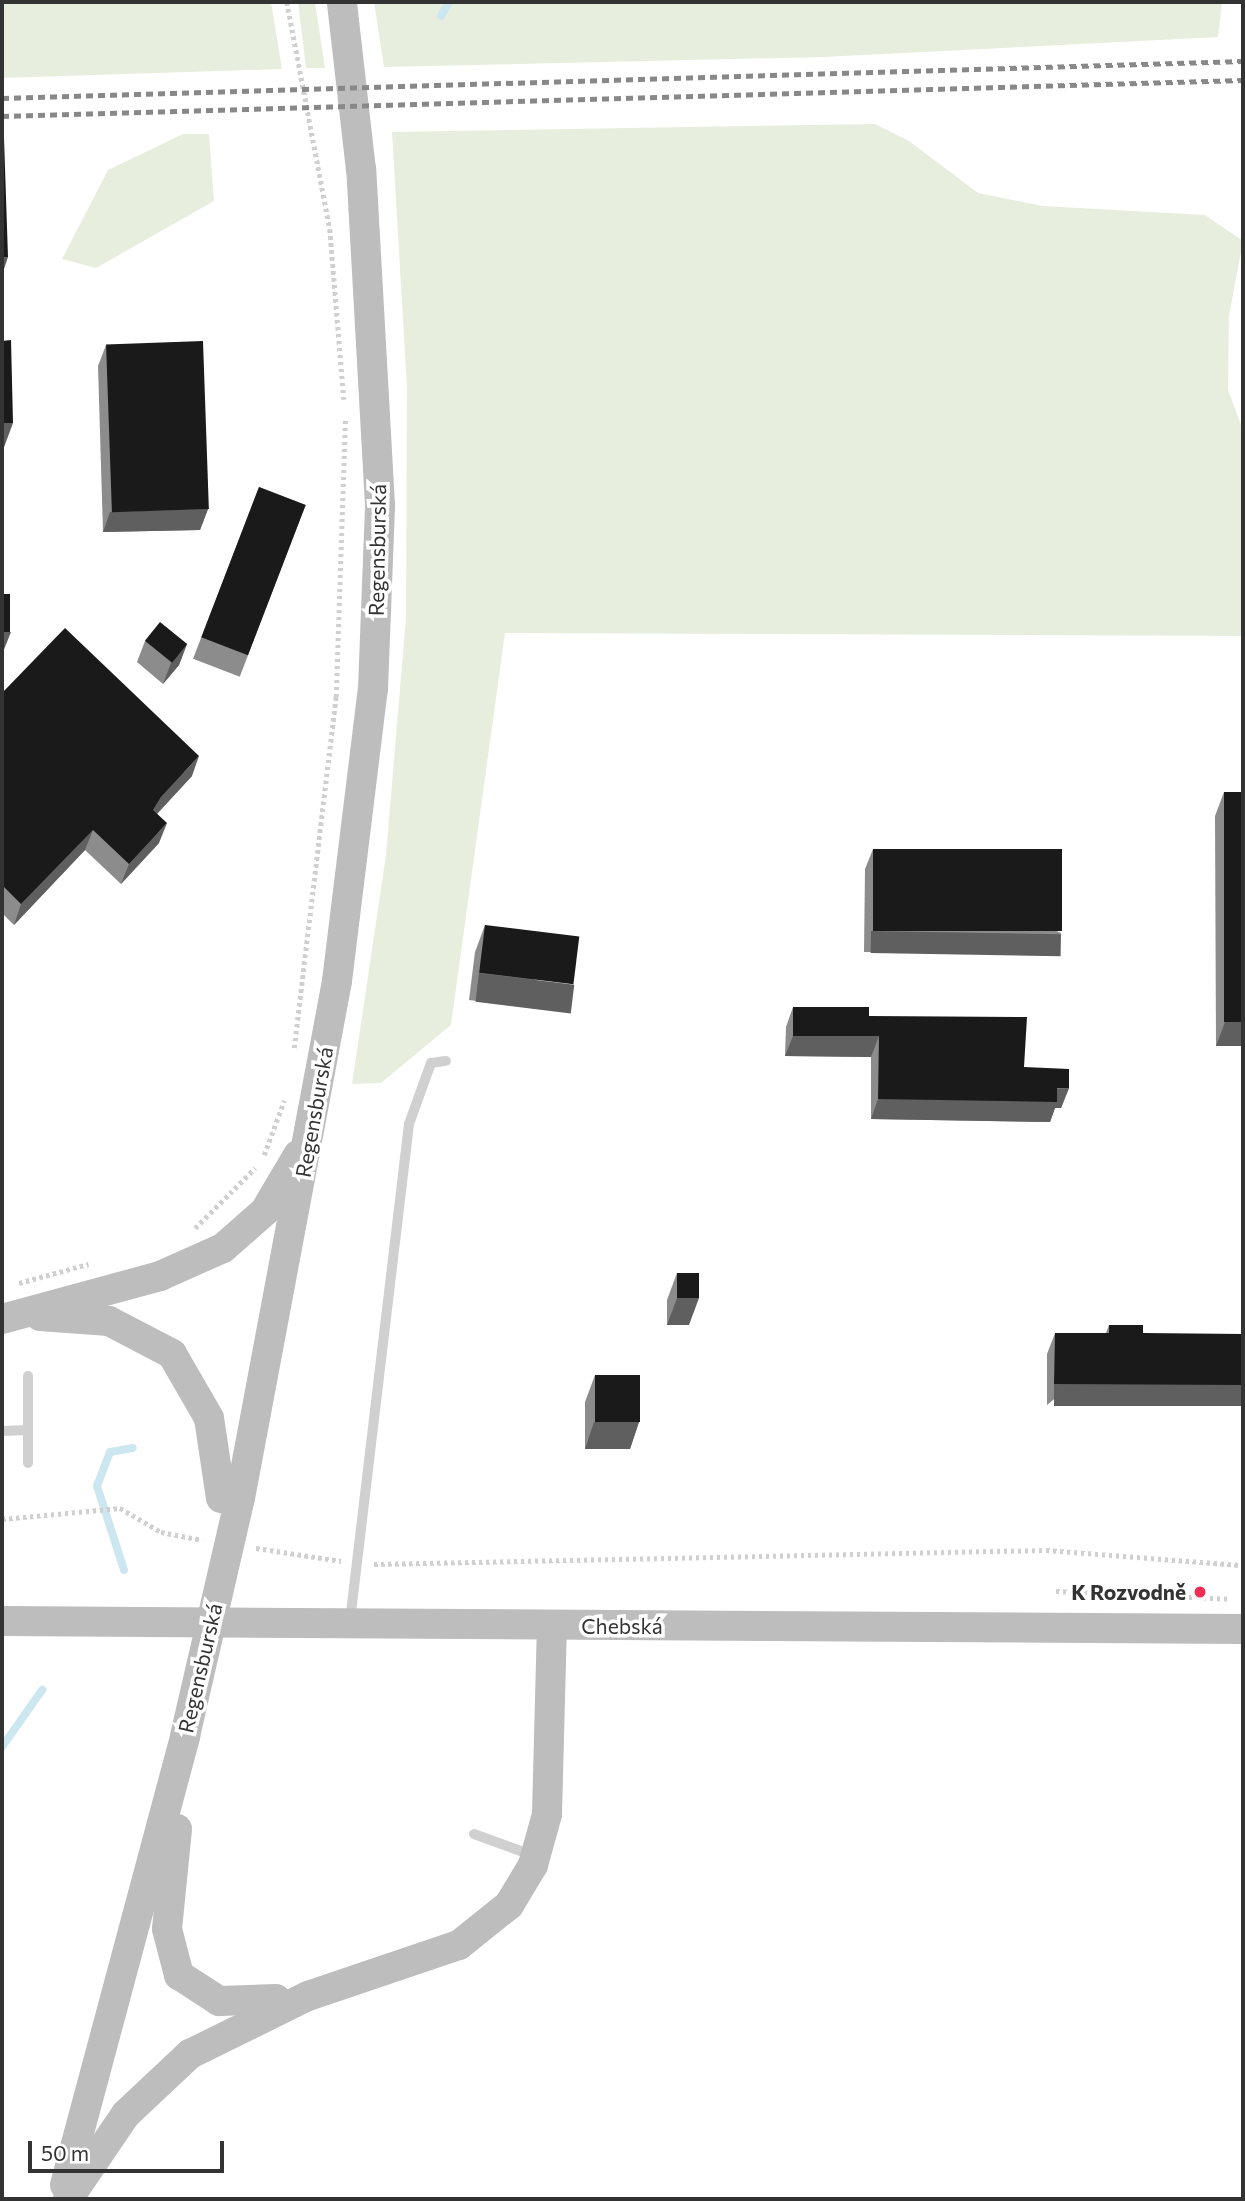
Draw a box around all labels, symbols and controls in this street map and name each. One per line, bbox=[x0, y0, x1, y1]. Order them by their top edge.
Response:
street label: Regensburská bbox=[363, 484, 391, 616]
street label: Regensburská bbox=[290, 1045, 338, 1179]
place label: K Rozvodně bbox=[1071, 1579, 1186, 1605]
marker: K Rozvodně bbox=[1192, 1584, 1208, 1600]
street label: Regensburská bbox=[173, 1601, 227, 1735]
street label: Chebská bbox=[581, 1613, 663, 1639]
scale bar bbox=[32, 2128, 228, 2172]
text: 50 m bbox=[41, 2140, 89, 2165]

